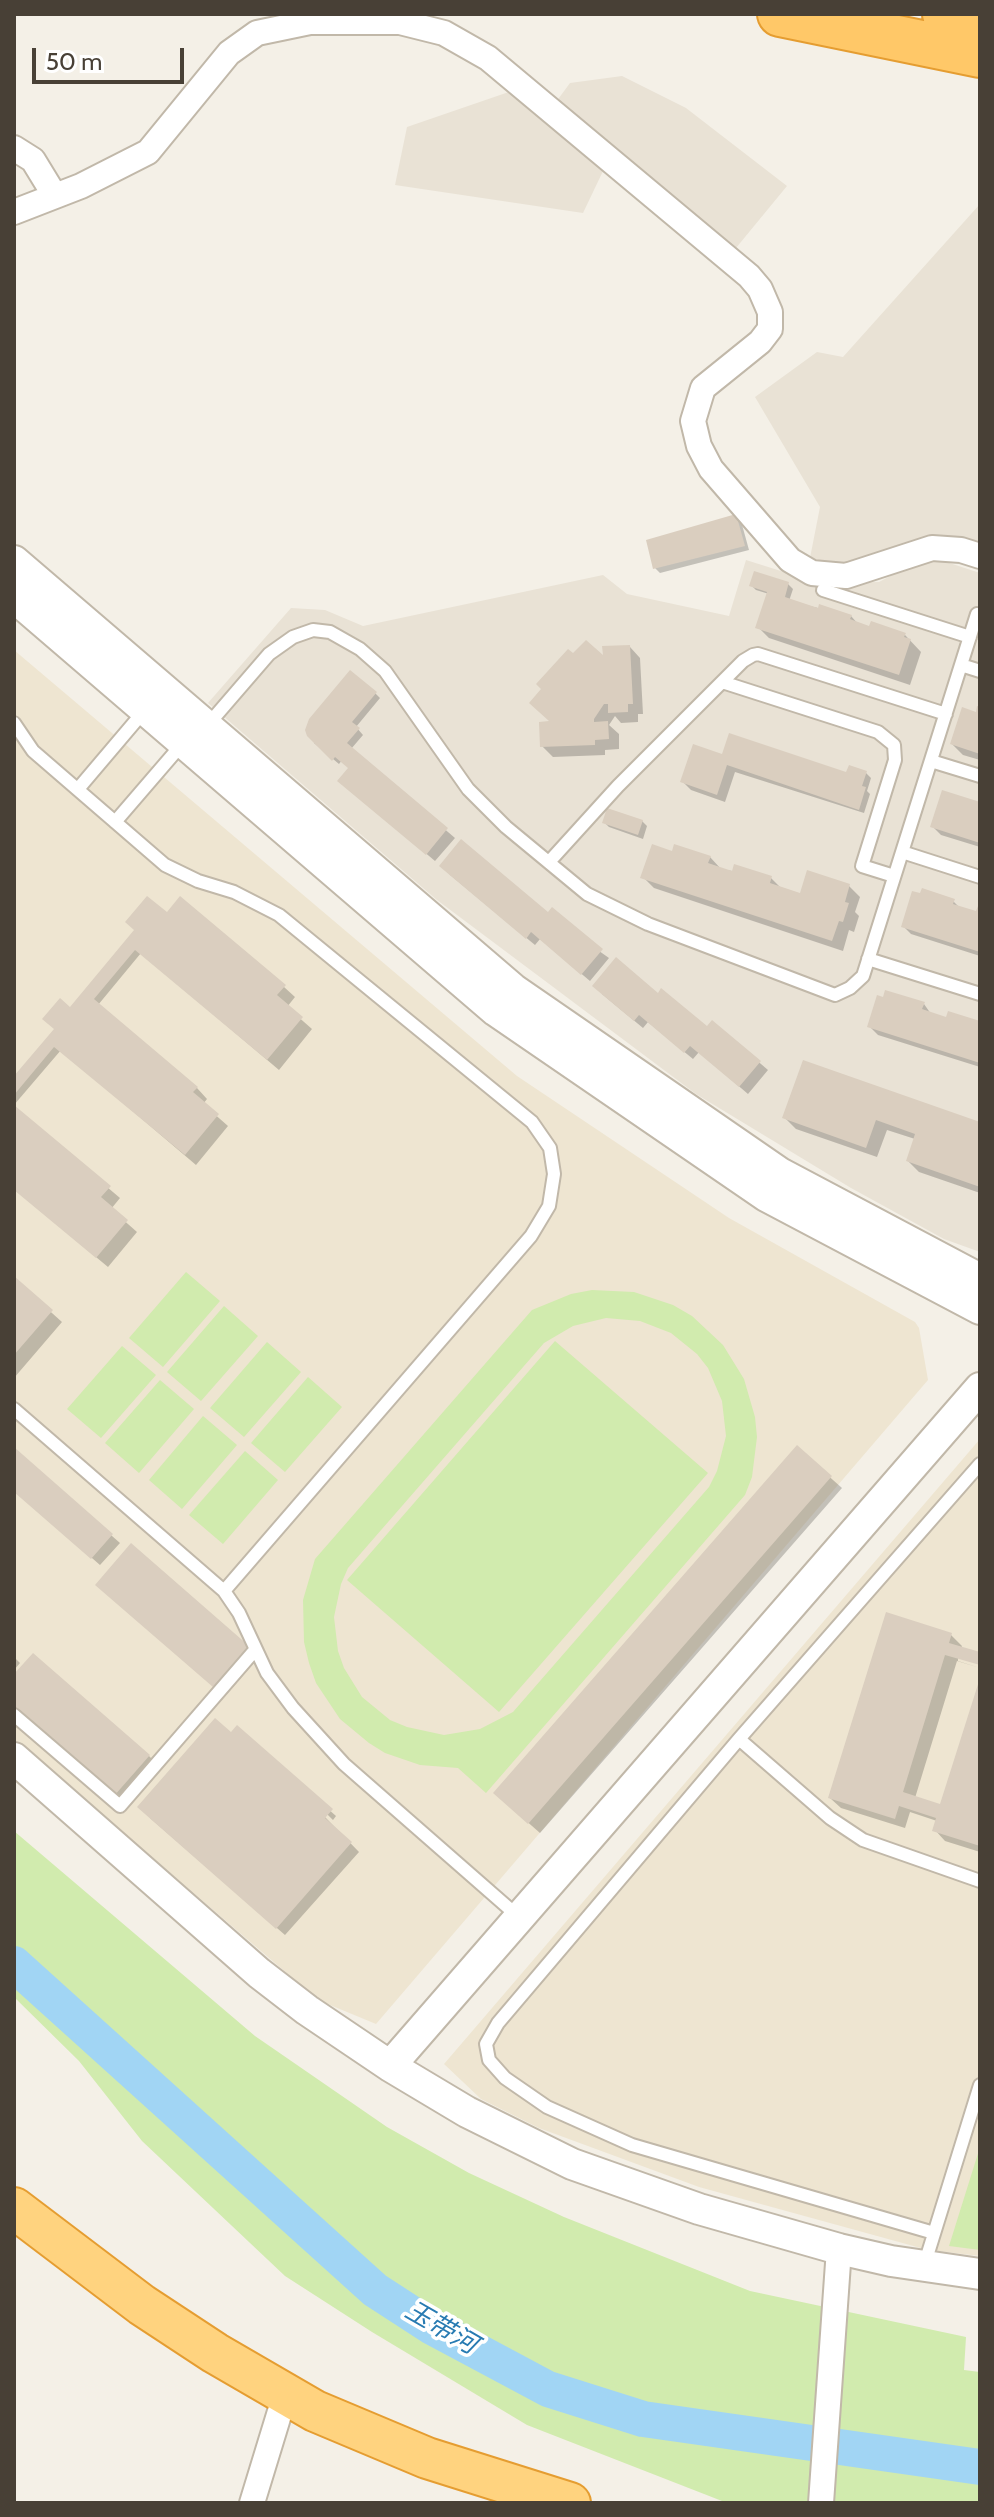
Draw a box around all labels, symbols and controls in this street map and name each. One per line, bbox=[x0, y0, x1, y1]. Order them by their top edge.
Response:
scale bar bbox=[36, 32, 188, 82]
text: 50 m bbox=[46, 47, 102, 76]
water label: 玉带河 bbox=[399, 2295, 483, 2361]

